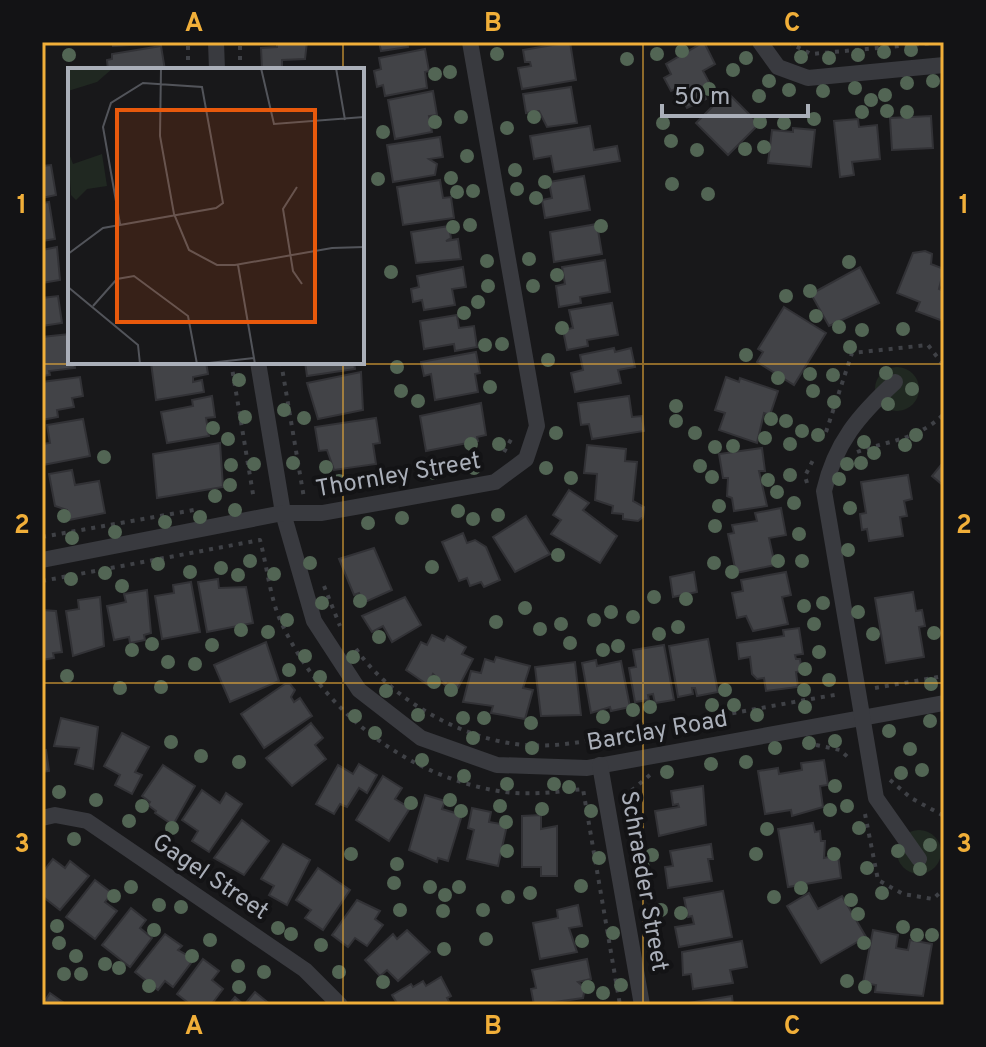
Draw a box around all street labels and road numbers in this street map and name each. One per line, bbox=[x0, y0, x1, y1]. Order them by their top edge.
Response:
street label: Thornley Street bbox=[314, 447, 483, 505]
street label: Barclay Road bbox=[585, 705, 730, 759]
street label: Schraeder Street bbox=[612, 789, 674, 974]
street label: Gagel Street bbox=[146, 828, 274, 928]

